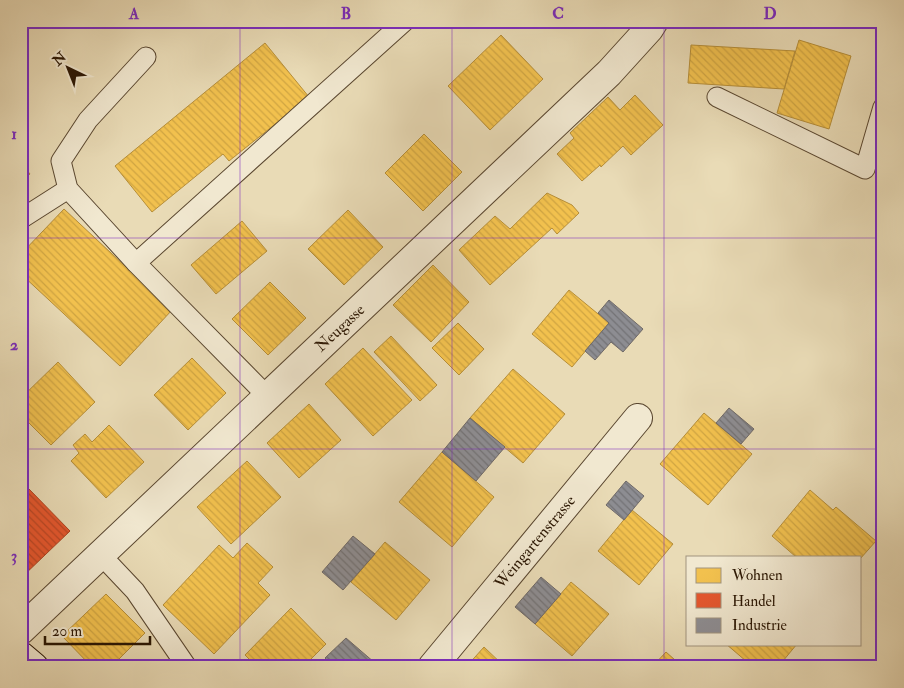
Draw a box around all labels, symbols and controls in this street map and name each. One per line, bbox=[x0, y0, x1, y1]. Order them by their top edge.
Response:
text: A bbox=[128, 4, 140, 24]
text: B bbox=[341, 4, 351, 24]
text: C bbox=[552, 4, 564, 24]
text: D bbox=[763, 4, 777, 24]
north arrow bbox=[42, 42, 92, 92]
text: N bbox=[48, 48, 70, 70]
text: 1 bbox=[11, 124, 17, 144]
street label: Neugasse bbox=[311, 300, 369, 356]
text: 2 bbox=[10, 335, 18, 355]
street label: Weingartenstrasse bbox=[490, 491, 580, 593]
text: 3 bbox=[11, 546, 17, 566]
legend bbox=[686, 556, 862, 646]
text: Wohnen bbox=[731, 566, 783, 585]
text: Handel bbox=[732, 592, 776, 611]
scale bar bbox=[45, 613, 150, 645]
text: Industrie bbox=[732, 616, 787, 635]
text: 20 m bbox=[52, 622, 82, 641]

